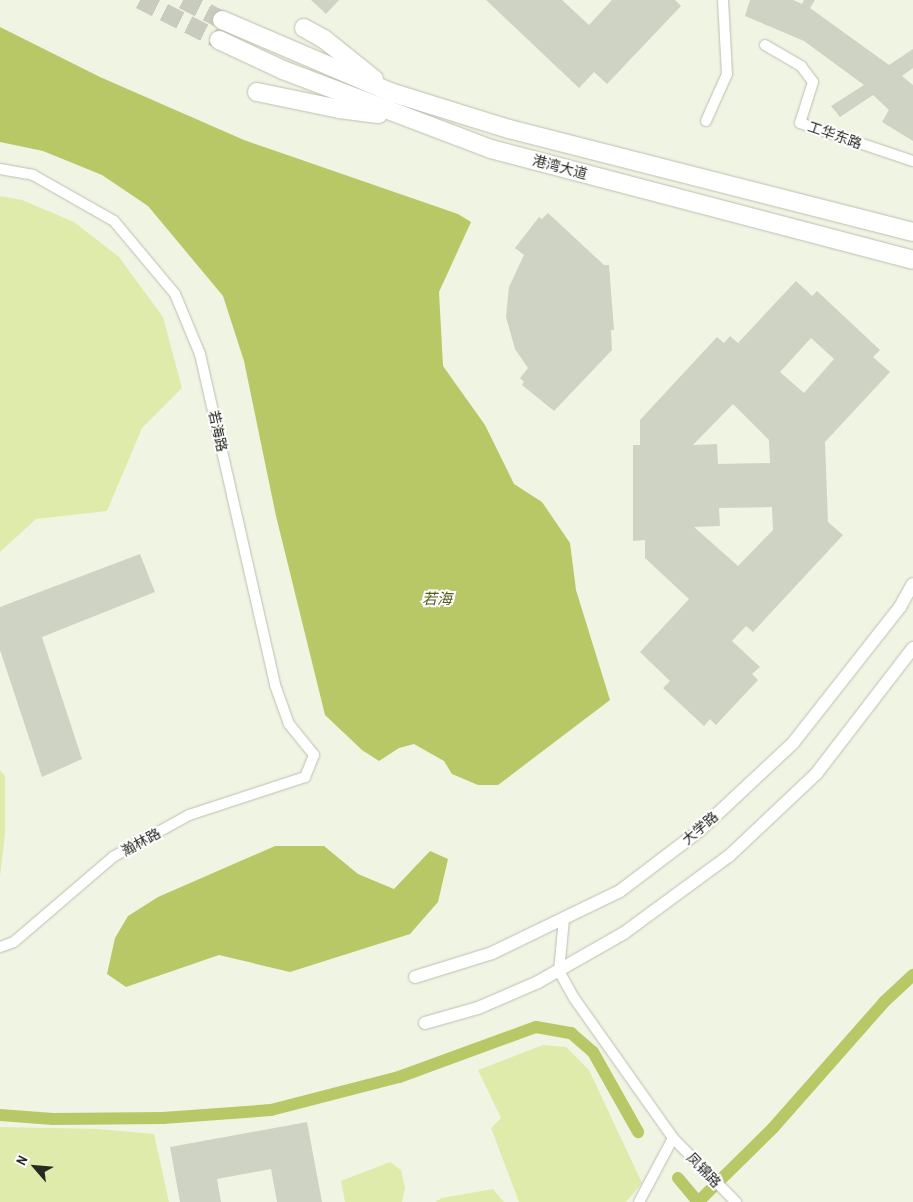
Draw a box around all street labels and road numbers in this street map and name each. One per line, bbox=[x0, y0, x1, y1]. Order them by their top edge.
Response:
street label: 工华东路 bbox=[806, 118, 864, 152]
street label: 港湾大道 bbox=[531, 152, 589, 182]
street label: 若海路 bbox=[205, 409, 231, 453]
street label: 大学路 bbox=[679, 808, 721, 848]
street label: 瀚林路 bbox=[119, 824, 163, 860]
street label: 凤锦路 bbox=[683, 1149, 725, 1191]

